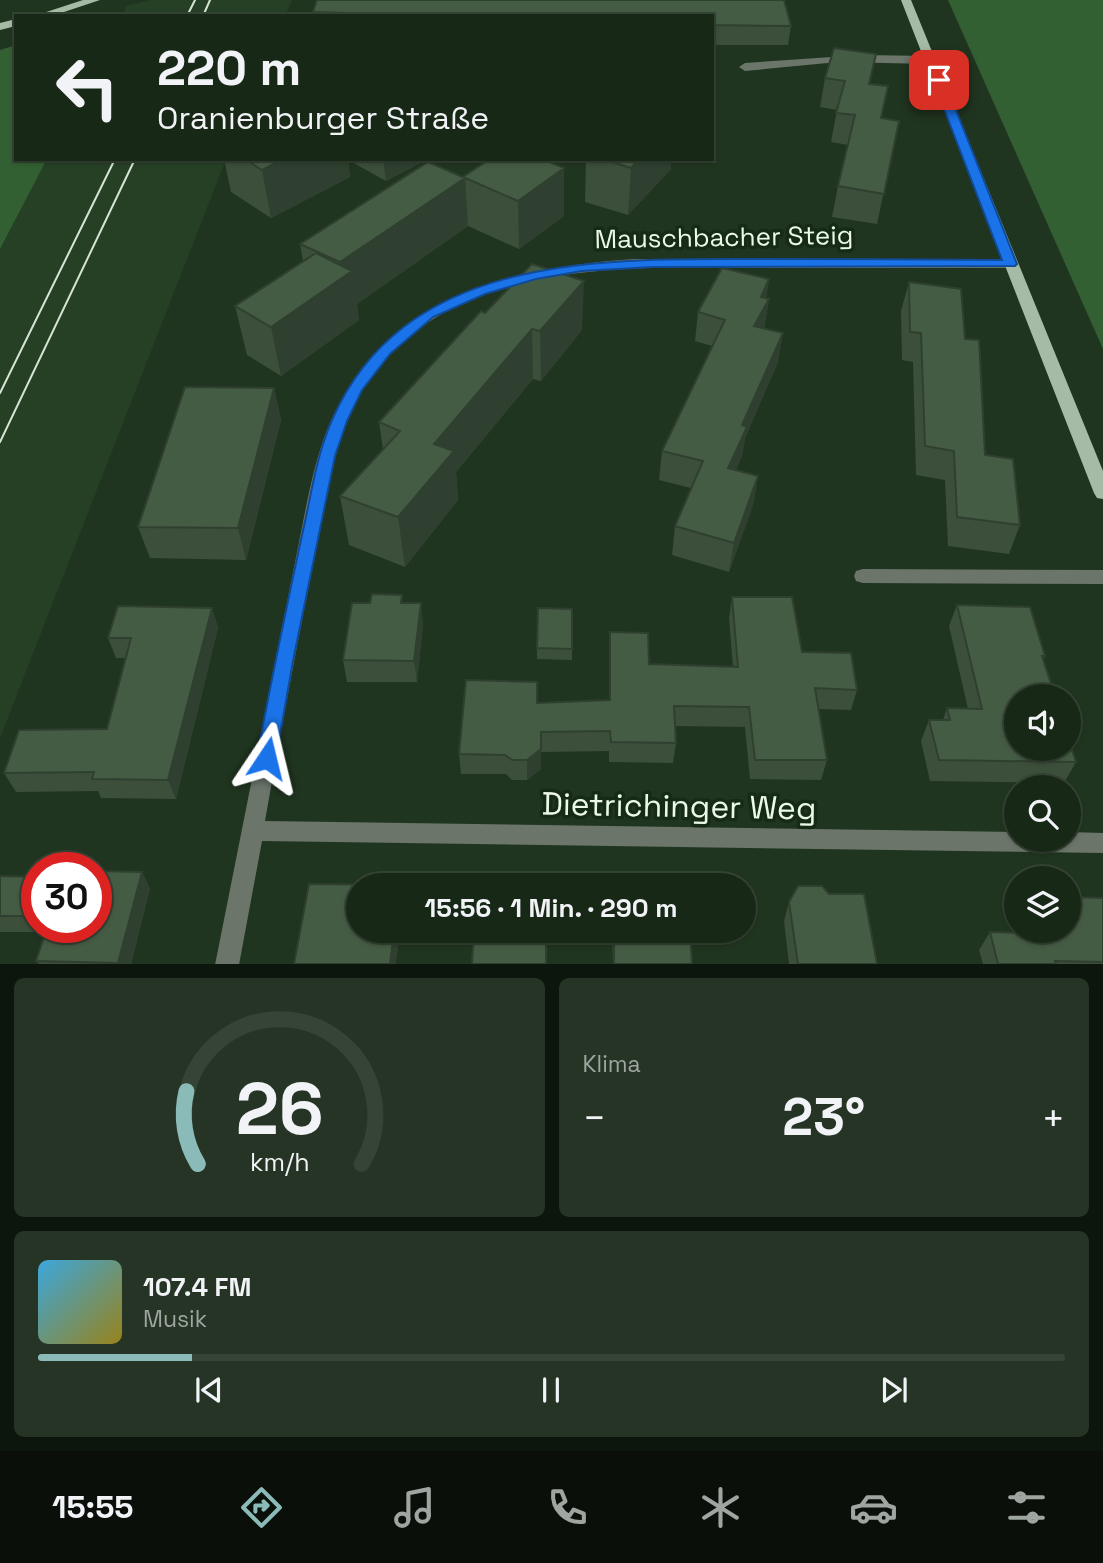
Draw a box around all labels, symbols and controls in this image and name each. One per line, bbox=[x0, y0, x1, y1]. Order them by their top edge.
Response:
text: 220 m bbox=[157, 37, 301, 99]
icon: left bbox=[42, 42, 133, 133]
pin bbox=[909, 50, 969, 110]
icon: arrive bbox=[920, 61, 958, 99]
text: Oranienburger Straße bbox=[157, 98, 489, 138]
street label: Mauschbacher Steig bbox=[594, 218, 854, 256]
map controls bbox=[1004, 684, 1081, 943]
button: sound bbox=[1004, 684, 1081, 761]
position arrow bbox=[230, 721, 304, 795]
button: search bbox=[1004, 775, 1081, 852]
street label: Dietrichinger Weg bbox=[541, 784, 817, 828]
speed limit sign: 30 bbox=[21, 852, 112, 943]
button: layers bbox=[1004, 866, 1081, 943]
text: 15:56 · 1 Min. · 290 m bbox=[425, 891, 677, 925]
text: Klima bbox=[583, 1049, 641, 1079]
text: 26 bbox=[235, 1062, 323, 1155]
text: 23° bbox=[782, 1084, 865, 1150]
text: − bbox=[583, 1094, 606, 1142]
text: + bbox=[1041, 1094, 1065, 1142]
text: km/h bbox=[249, 1145, 309, 1177]
text: 107.4 FM bbox=[143, 1270, 251, 1304]
text: Musik bbox=[143, 1304, 207, 1334]
icon: previous bbox=[190, 1371, 228, 1409]
icon: pause bbox=[532, 1371, 570, 1409]
icon: next bbox=[875, 1371, 913, 1409]
icon: directions bbox=[237, 1483, 286, 1532]
icon: music bbox=[390, 1483, 439, 1532]
icon: phone bbox=[543, 1483, 592, 1532]
icon: climate bbox=[696, 1483, 745, 1532]
icon: car bbox=[849, 1483, 898, 1532]
icon: filters bbox=[1002, 1483, 1051, 1532]
text: 15:55 bbox=[52, 1487, 134, 1527]

